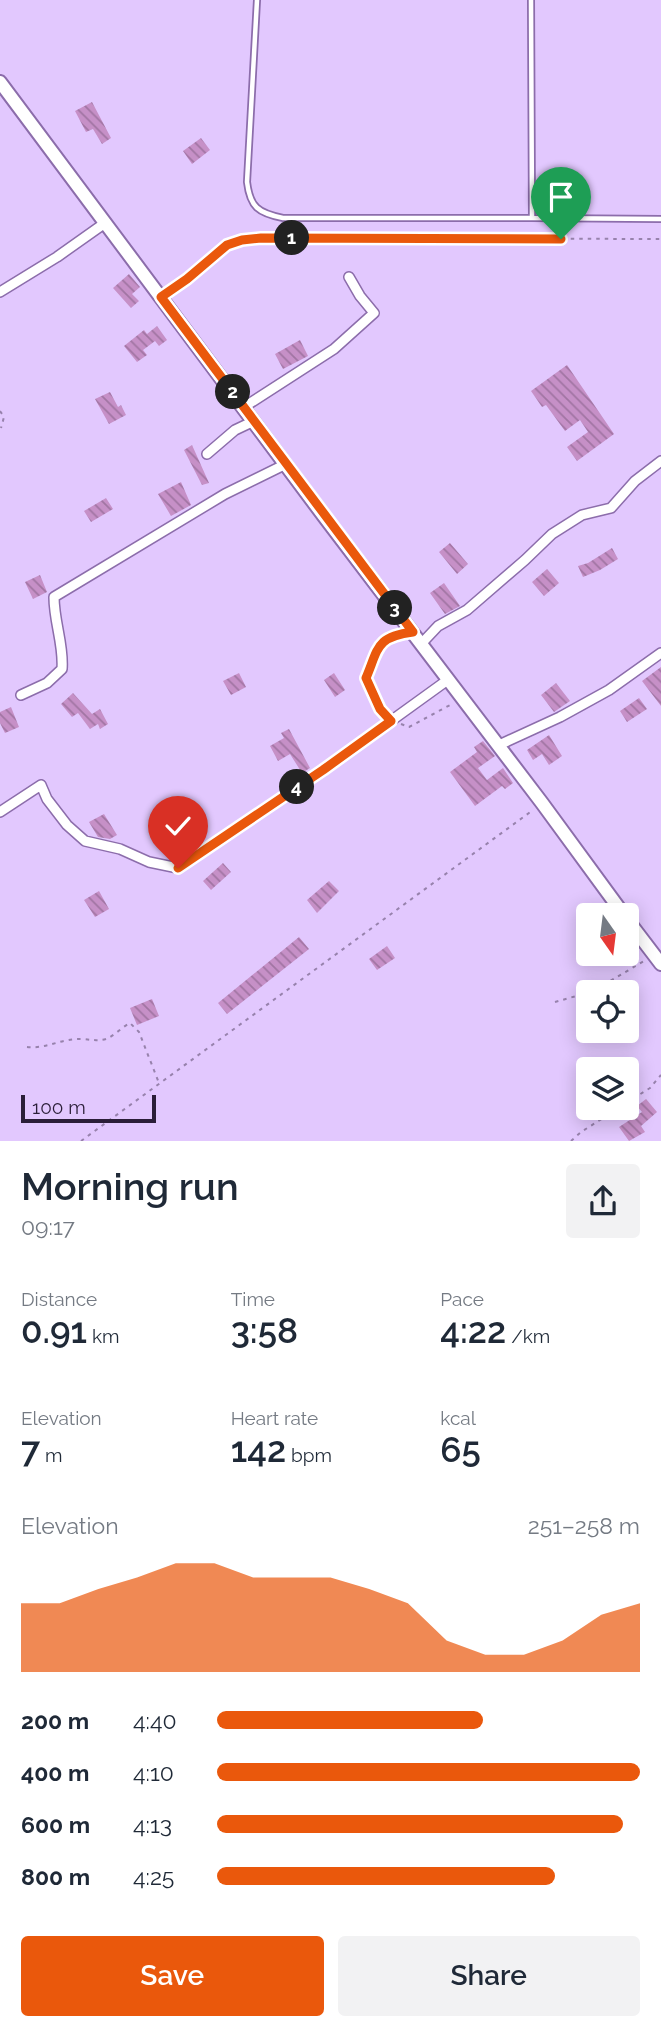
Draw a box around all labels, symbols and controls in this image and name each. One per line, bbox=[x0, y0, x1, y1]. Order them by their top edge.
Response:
pin bbox=[531, 167, 591, 239]
icon: arrive bbox=[542, 178, 580, 216]
pin: 1 bbox=[274, 220, 310, 256]
text: 1 bbox=[287, 226, 296, 248]
pin: 2 bbox=[216, 374, 250, 410]
text: 2 bbox=[227, 380, 238, 402]
pin: 3 bbox=[378, 590, 412, 626]
text: 3 bbox=[389, 596, 400, 618]
pin: 4 bbox=[280, 770, 314, 804]
text: 4 bbox=[291, 775, 302, 797]
pin bbox=[148, 796, 208, 868]
icon: check bbox=[159, 807, 197, 845]
north arrow bbox=[576, 903, 639, 966]
map controls bbox=[576, 903, 639, 1120]
button: locate bbox=[576, 980, 639, 1043]
button: layers bbox=[576, 1057, 639, 1120]
scale bar bbox=[21, 1092, 156, 1124]
text: 100 m bbox=[32, 1096, 86, 1118]
text: Morning run bbox=[21, 1164, 239, 1209]
button: share bbox=[566, 1164, 640, 1238]
text: 09:17 bbox=[21, 1213, 75, 1240]
text: Distance bbox=[21, 1288, 97, 1310]
text: Time bbox=[231, 1288, 275, 1310]
text: Pace bbox=[440, 1288, 484, 1310]
text: 0.91 bbox=[21, 1310, 87, 1351]
text: 3:58 bbox=[231, 1310, 298, 1351]
text: 4:22 bbox=[440, 1310, 506, 1351]
text: km bbox=[87, 1325, 119, 1347]
text: /km bbox=[506, 1325, 550, 1347]
text: Elevation bbox=[21, 1407, 102, 1429]
text: Heart rate bbox=[231, 1407, 318, 1429]
text: kcal bbox=[440, 1407, 476, 1429]
text: 7 bbox=[21, 1429, 40, 1470]
text: 142 bbox=[231, 1429, 286, 1470]
text: 65 bbox=[440, 1429, 481, 1470]
text: m bbox=[40, 1444, 63, 1466]
text: bpm bbox=[286, 1444, 332, 1466]
text: Elevation bbox=[21, 1512, 119, 1539]
text: 251–258 m bbox=[528, 1512, 640, 1539]
text: 200 m bbox=[21, 1707, 89, 1734]
text: 4:40 bbox=[133, 1707, 177, 1734]
text: 400 m bbox=[21, 1759, 89, 1786]
text: 4:10 bbox=[133, 1759, 174, 1786]
text: 600 m bbox=[21, 1811, 90, 1838]
text: 4:13 bbox=[133, 1811, 172, 1838]
text: 800 m bbox=[21, 1863, 90, 1890]
text: 4:25 bbox=[133, 1863, 174, 1890]
button: Save bbox=[21, 1936, 324, 2016]
button: Share bbox=[338, 1936, 640, 2016]

